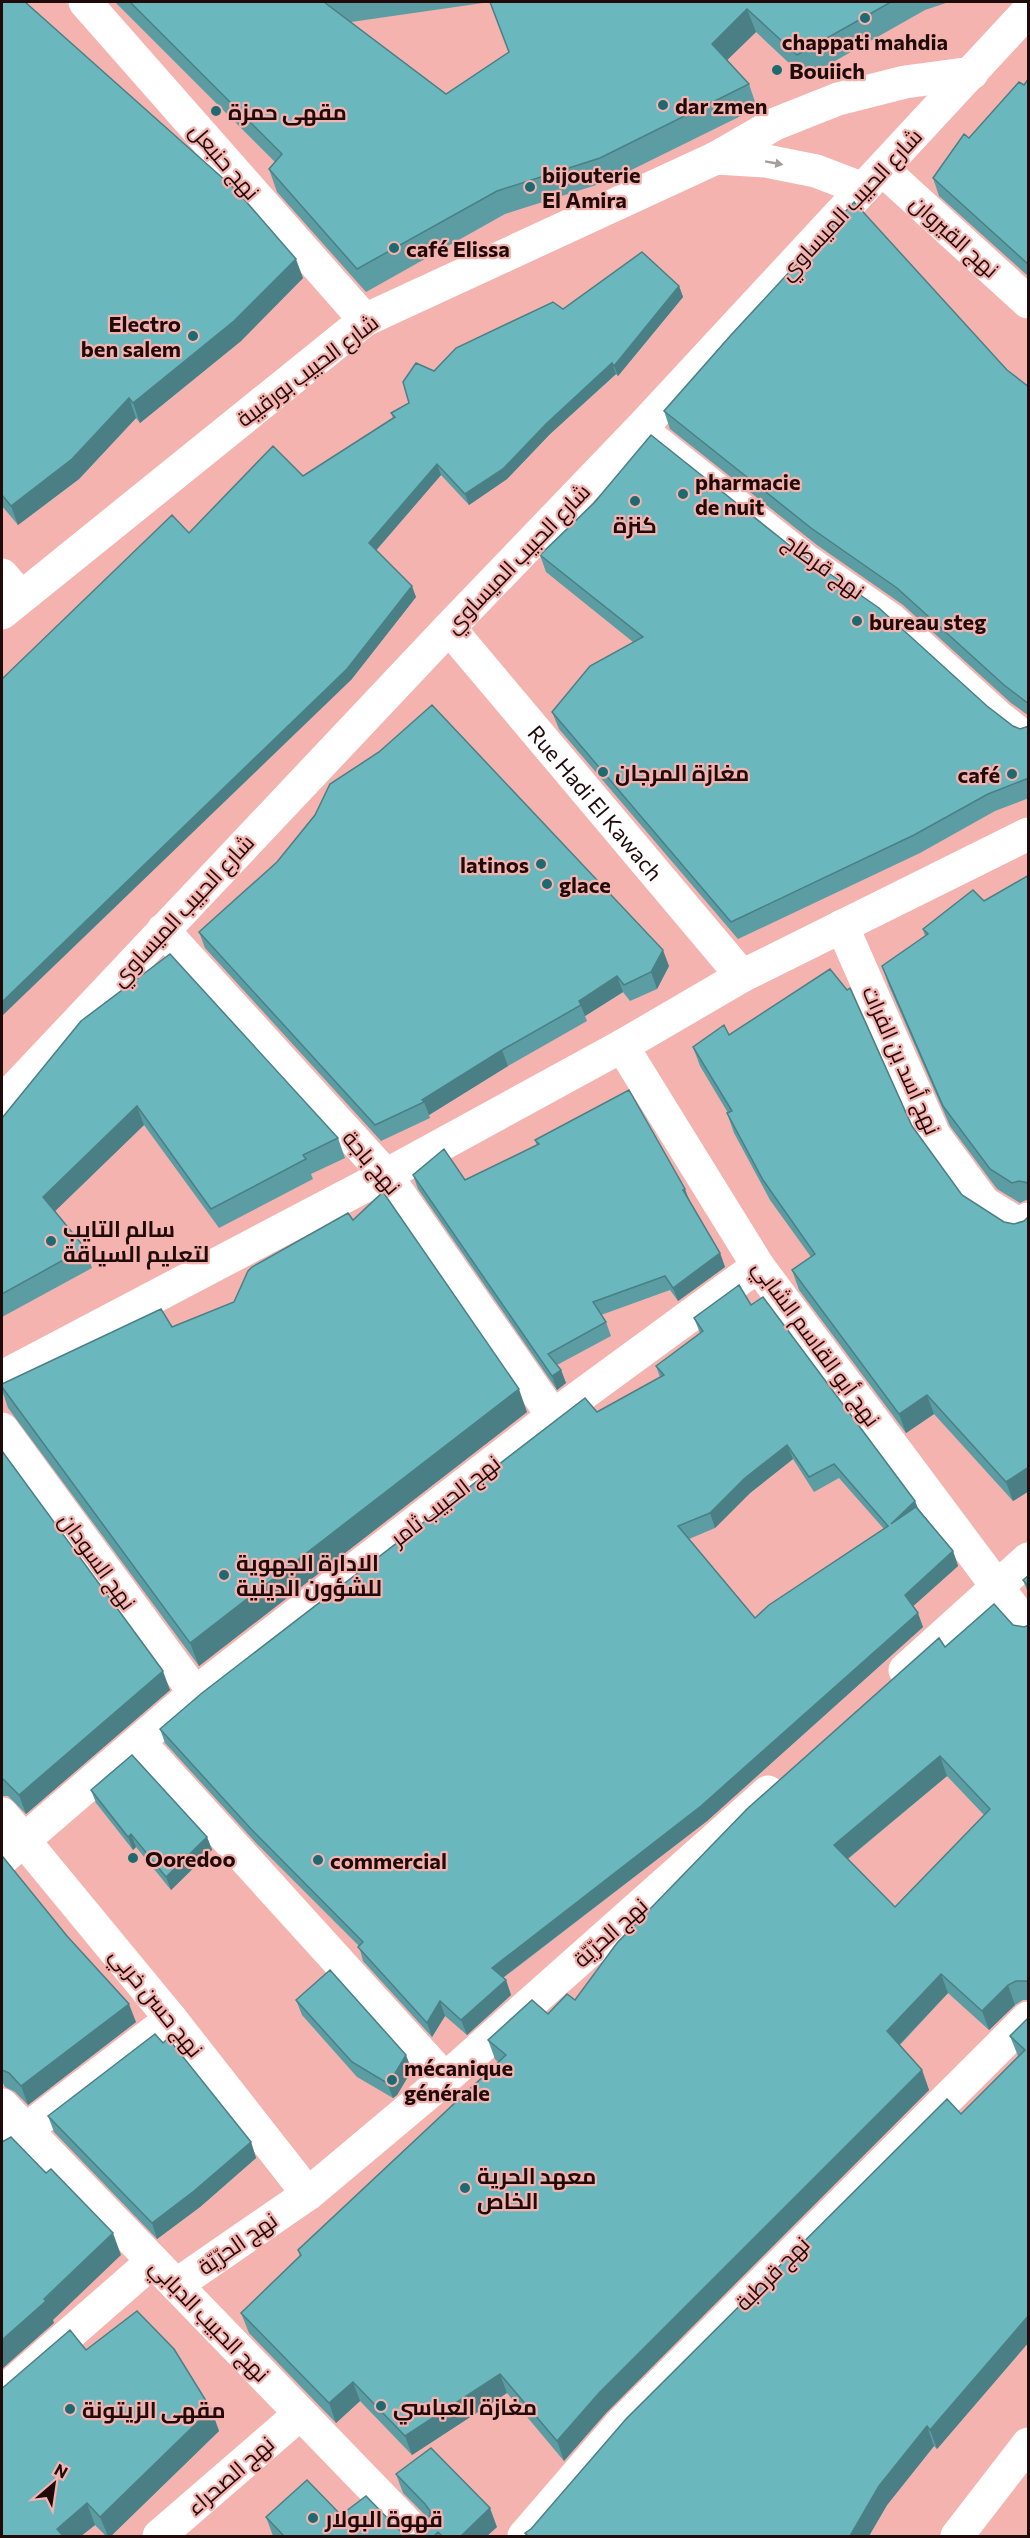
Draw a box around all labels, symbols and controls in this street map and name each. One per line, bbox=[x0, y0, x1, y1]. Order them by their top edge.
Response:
marker: chappati mahdia bbox=[858, 11, 872, 25]
place label: chappati mahdia bbox=[782, 28, 948, 55]
place label: Bouiich bbox=[789, 57, 865, 84]
marker: Bouiich bbox=[770, 63, 784, 77]
place label: dar zmen bbox=[675, 92, 768, 119]
place label: مقهى حمزة bbox=[228, 98, 347, 126]
marker: dar zmen bbox=[656, 98, 670, 112]
marker: مقهى حمزة bbox=[209, 104, 223, 118]
street label: نهج حنبعل bbox=[183, 117, 266, 206]
street label: شارع الحبيب الميساوي bbox=[773, 123, 930, 288]
one-way arrow bbox=[765, 159, 784, 168]
place label: bijouterie El Amira bbox=[542, 161, 641, 213]
marker: bijouterie El Amira bbox=[523, 180, 537, 194]
street label: نهج القيروان bbox=[904, 189, 1005, 284]
place label: café Elissa bbox=[406, 235, 510, 262]
marker: café Elissa bbox=[387, 241, 401, 255]
street label: شارع الحبيب بورقيبة bbox=[231, 308, 384, 434]
place label: Electro ben salem bbox=[81, 310, 181, 362]
marker: Electro ben salem bbox=[186, 329, 200, 343]
place label: pharmacie de nuit bbox=[695, 468, 801, 520]
street label: شارع الحبيب الميساوي bbox=[439, 478, 598, 641]
marker: pharmacie de nuit bbox=[676, 487, 690, 501]
marker: كنزة bbox=[628, 494, 642, 508]
place label: كنزة bbox=[613, 511, 657, 539]
street label: نهج قرطاج bbox=[777, 527, 870, 606]
place label: bureau steg bbox=[869, 608, 986, 635]
marker: bureau steg bbox=[850, 614, 864, 628]
street label: Rue Hadi El Kawach bbox=[523, 719, 669, 886]
place label: مغازة المرجان bbox=[615, 759, 749, 787]
place label: café bbox=[958, 761, 1000, 788]
marker: مغازة المرجان bbox=[596, 765, 610, 779]
marker: café bbox=[1005, 767, 1019, 781]
street label: شارع الحبيب الميساوي bbox=[105, 829, 262, 994]
place label: latinos bbox=[460, 851, 529, 878]
marker: latinos bbox=[534, 857, 548, 871]
place label: glace bbox=[559, 871, 611, 898]
marker: glace bbox=[540, 877, 554, 891]
street label: نهج أسد بن الفرات bbox=[855, 981, 947, 1139]
street label: نهج باجة bbox=[336, 1124, 407, 1201]
place label: سالم التايب لتعليم السياقة bbox=[63, 1215, 209, 1270]
marker: سالم التايب لتعليم السياقة bbox=[44, 1234, 58, 1248]
street label: نهج أبو القاسم الشابي bbox=[744, 1254, 886, 1434]
street label: نهج الحبيب ثامر bbox=[383, 1449, 507, 1554]
street label: نهج السودان bbox=[52, 1507, 142, 1616]
place label: الادارة الجهوية للشؤون الدينية bbox=[236, 1549, 382, 1602]
marker: الادارة الجهوية للشؤون الدينية bbox=[217, 1568, 231, 1582]
place label: Ooredoo bbox=[145, 1845, 236, 1872]
place label: commercial bbox=[330, 1847, 447, 1874]
marker: Ooredoo bbox=[126, 1851, 140, 1865]
marker: commercial bbox=[311, 1853, 325, 1867]
street label: نهج الحرّيّة bbox=[567, 1892, 654, 1974]
street label: نهج حسن خربي bbox=[102, 1942, 209, 2065]
place label: mécanique générale bbox=[404, 2054, 513, 2106]
marker: mécanique générale bbox=[385, 2073, 399, 2087]
place label: معهد الحرية الخاص bbox=[477, 2162, 596, 2215]
marker: معهد الحرية الخاص bbox=[458, 2181, 472, 2195]
street label: نهج الحرّيّة bbox=[192, 2206, 283, 2282]
street label: نهج قرطبة bbox=[729, 2230, 816, 2317]
street label: نهج الحبيب الدبابي bbox=[142, 2253, 275, 2390]
place label: مغازة العباسي bbox=[393, 2393, 537, 2425]
place label: مقهى الزيتونة bbox=[82, 2396, 226, 2424]
marker: مغازة العباسي bbox=[374, 2399, 388, 2413]
marker: مقهى الزيتونة bbox=[63, 2402, 77, 2416]
street label: نهج الصحراء bbox=[181, 2430, 281, 2522]
north arrow bbox=[24, 2454, 84, 2514]
text: N bbox=[52, 2459, 71, 2482]
place label: قهوة البولار bbox=[324, 2505, 443, 2533]
marker: قهوة البولار bbox=[306, 2511, 320, 2525]

